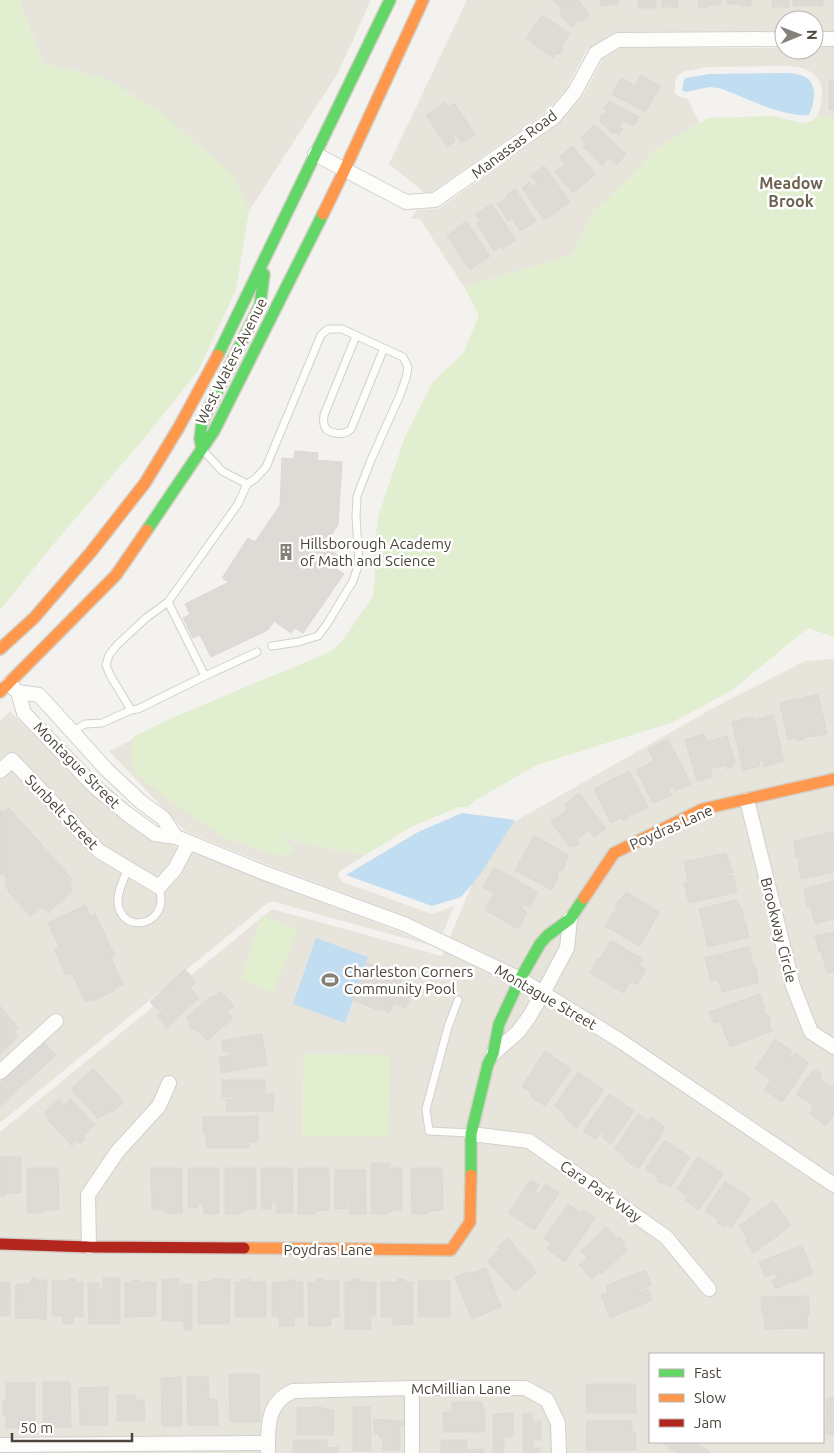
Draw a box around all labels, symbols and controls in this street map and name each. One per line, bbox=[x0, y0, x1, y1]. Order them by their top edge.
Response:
north arrow bbox=[774, 10, 824, 60]
text: N bbox=[804, 29, 820, 40]
street label: Manassas Road bbox=[468, 106, 560, 182]
district label: Meadow Brook bbox=[759, 174, 823, 210]
street label: West Waters Avenue bbox=[192, 295, 270, 427]
place label: Hillsborough Academy of Math and Science bbox=[300, 535, 451, 569]
building icon: Hillsborough Academy of Math and Science bbox=[276, 542, 296, 562]
street label: Montague Street bbox=[30, 718, 124, 812]
street label: Sunbelt Street bbox=[22, 771, 102, 853]
street label: Poydras Lane bbox=[627, 801, 715, 853]
street label: Brookway Circle bbox=[758, 876, 800, 984]
street label: Montague Street bbox=[492, 961, 600, 1033]
place label: Charleston Corners Community Pool bbox=[344, 963, 473, 997]
sports icon: Charleston Corners Community Pool bbox=[320, 970, 340, 990]
street label: Cara Park Way bbox=[557, 1157, 645, 1225]
street label: Poydras Lane bbox=[283, 1241, 373, 1258]
legend bbox=[649, 1353, 824, 1443]
text: Fast bbox=[694, 1364, 722, 1381]
street label: McMillian Lane bbox=[411, 1380, 511, 1397]
text: Slow bbox=[694, 1389, 727, 1406]
scale bar bbox=[12, 1410, 132, 1442]
text: Jam bbox=[694, 1414, 722, 1431]
text: 50 m bbox=[20, 1419, 53, 1436]

